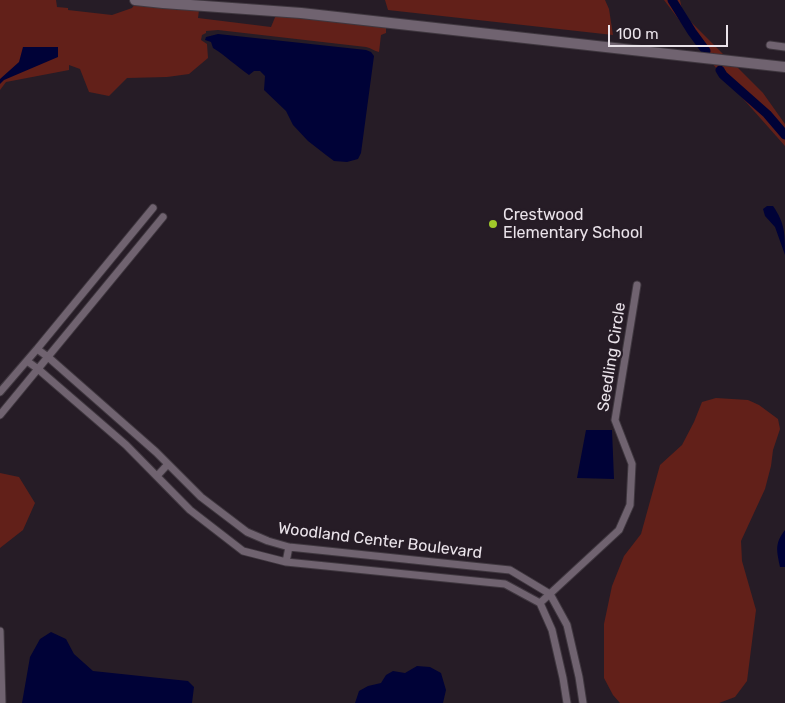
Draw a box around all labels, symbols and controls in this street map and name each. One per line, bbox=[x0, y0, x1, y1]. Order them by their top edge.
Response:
scale bar bbox=[610, 15, 730, 47]
text: 100 m bbox=[616, 25, 658, 43]
place label: Crestwood Elementary School bbox=[503, 205, 643, 243]
marker: Crestwood Elementary School bbox=[487, 218, 499, 230]
street label: Seedling Circle bbox=[594, 301, 630, 413]
street label: Woodland Center Boulevard bbox=[277, 519, 483, 563]

